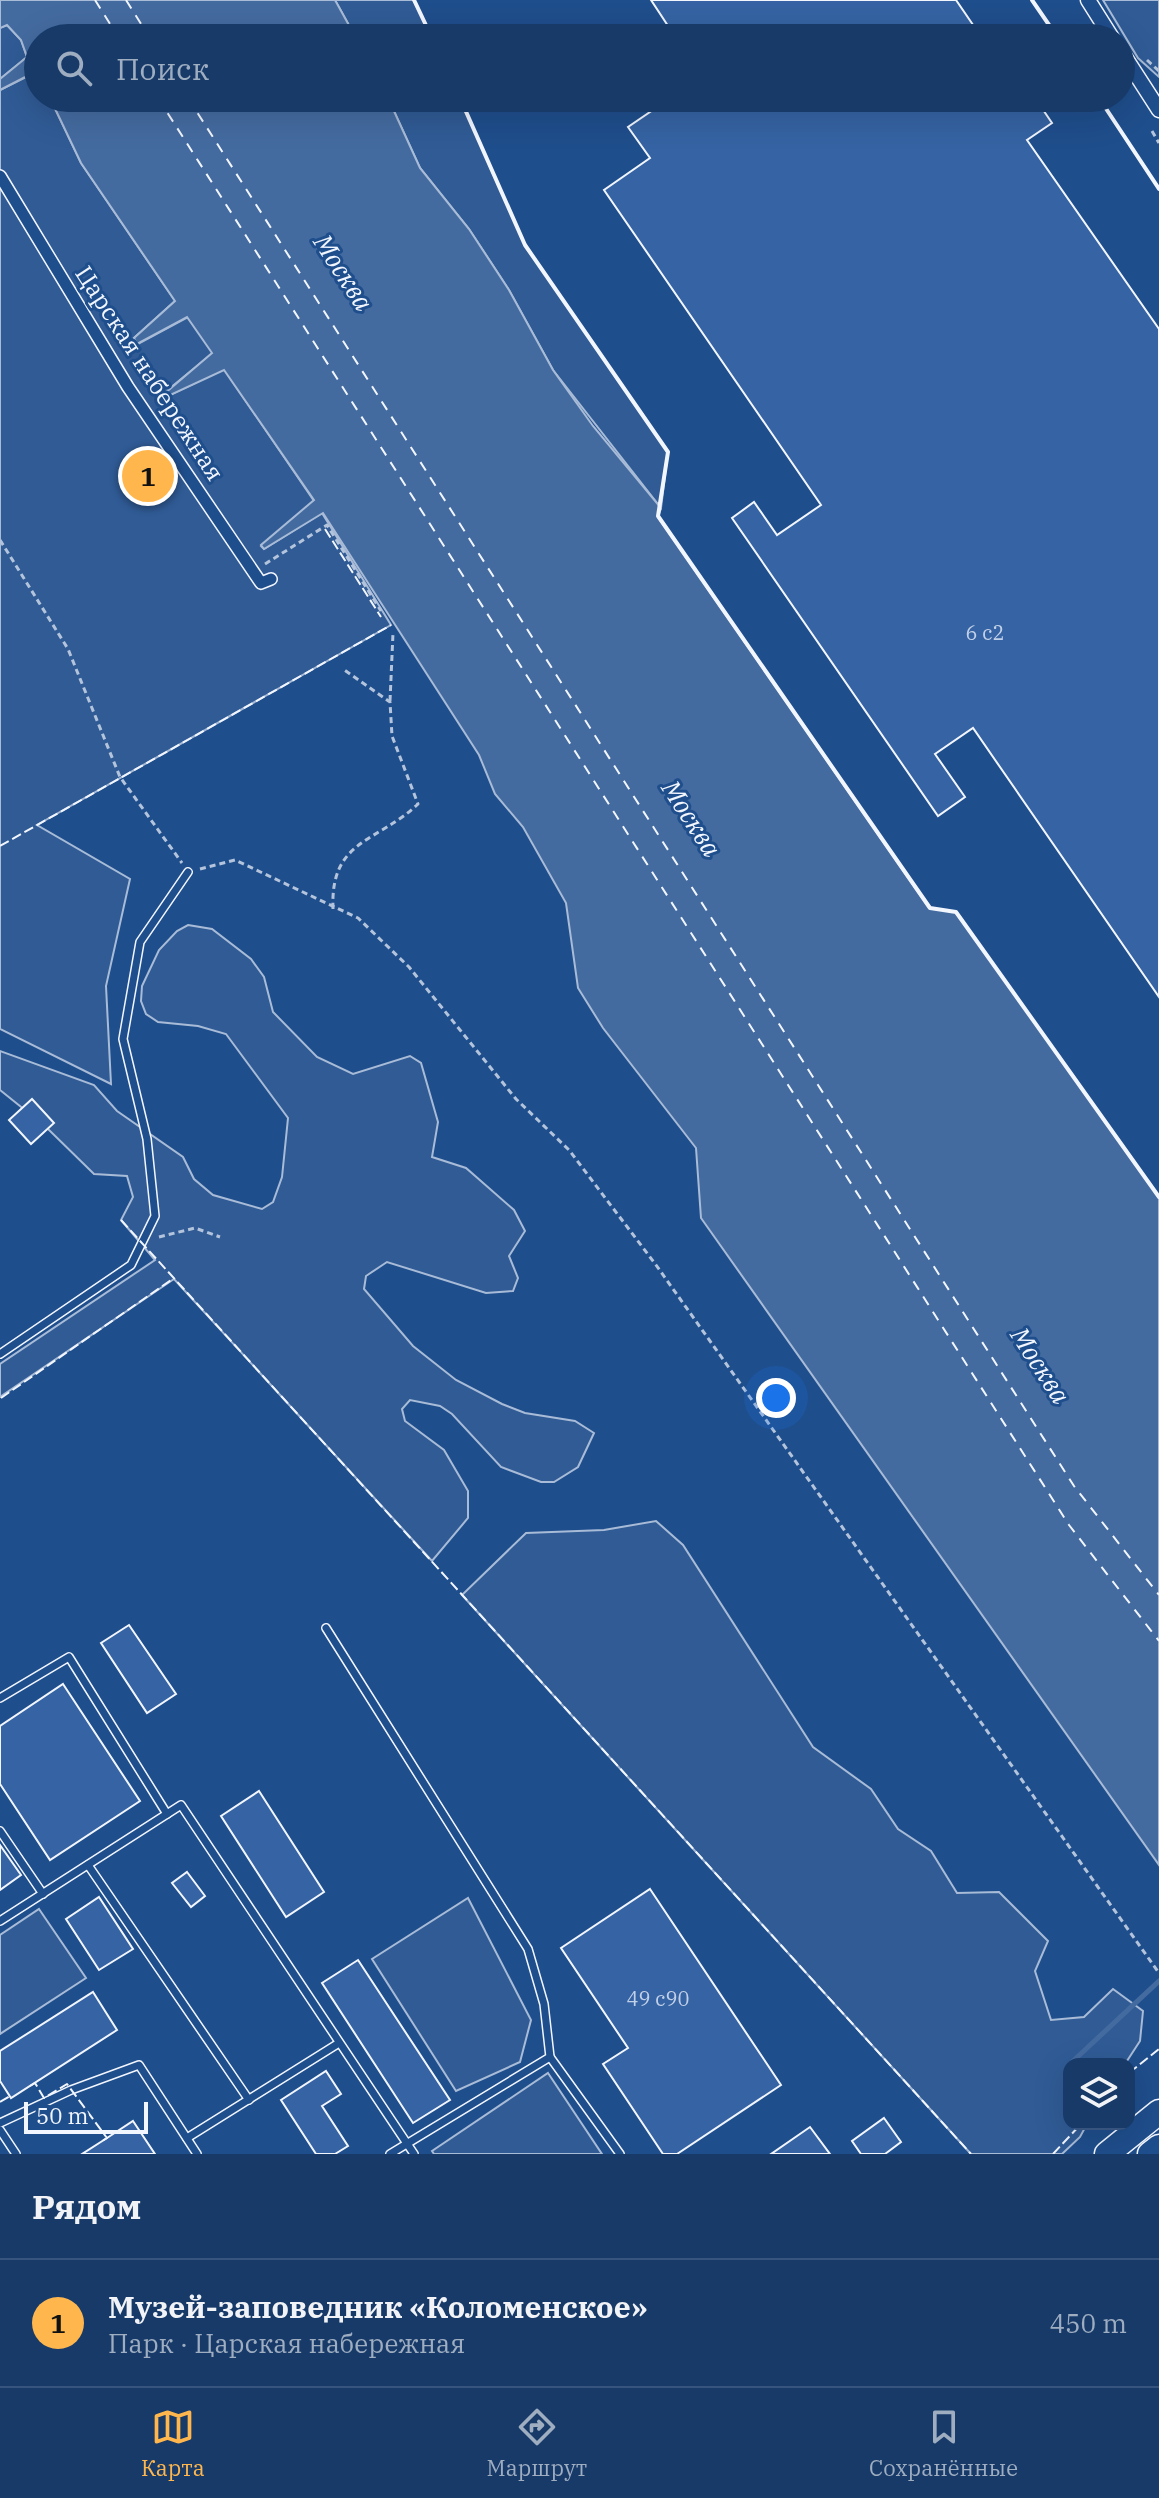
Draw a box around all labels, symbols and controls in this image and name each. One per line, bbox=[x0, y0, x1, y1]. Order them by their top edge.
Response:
search box bbox=[24, 24, 1135, 112]
icon: search bbox=[52, 46, 96, 90]
text: Поиск bbox=[116, 49, 209, 88]
water label: Москва bbox=[306, 226, 381, 317]
street label: Царская набережная bbox=[68, 259, 232, 487]
pin: 1 bbox=[122, 446, 174, 506]
house number: 6 с2 bbox=[966, 619, 1004, 646]
water label: Москва bbox=[654, 772, 729, 863]
water label: Москва bbox=[1003, 1319, 1078, 1410]
your location bbox=[756, 1378, 796, 1418]
house number: 49 с90 bbox=[627, 1985, 689, 2012]
map controls bbox=[1063, 2058, 1135, 2130]
button: layers bbox=[1063, 2058, 1135, 2130]
scale bar bbox=[24, 2098, 148, 2134]
text: 50 m bbox=[36, 2101, 88, 2130]
text: Рядом bbox=[32, 2184, 141, 2228]
text: Музей-заповедник «Коломенское» bbox=[108, 2287, 647, 2326]
text: 1 bbox=[50, 2306, 66, 2340]
text: 450 m bbox=[1049, 2306, 1127, 2340]
text: Парк · Царская набережная bbox=[108, 2326, 465, 2360]
tab: Карта bbox=[141, 2405, 205, 2482]
tab: Маршрут bbox=[487, 2405, 587, 2482]
tab: Сохранённые bbox=[869, 2405, 1018, 2482]

